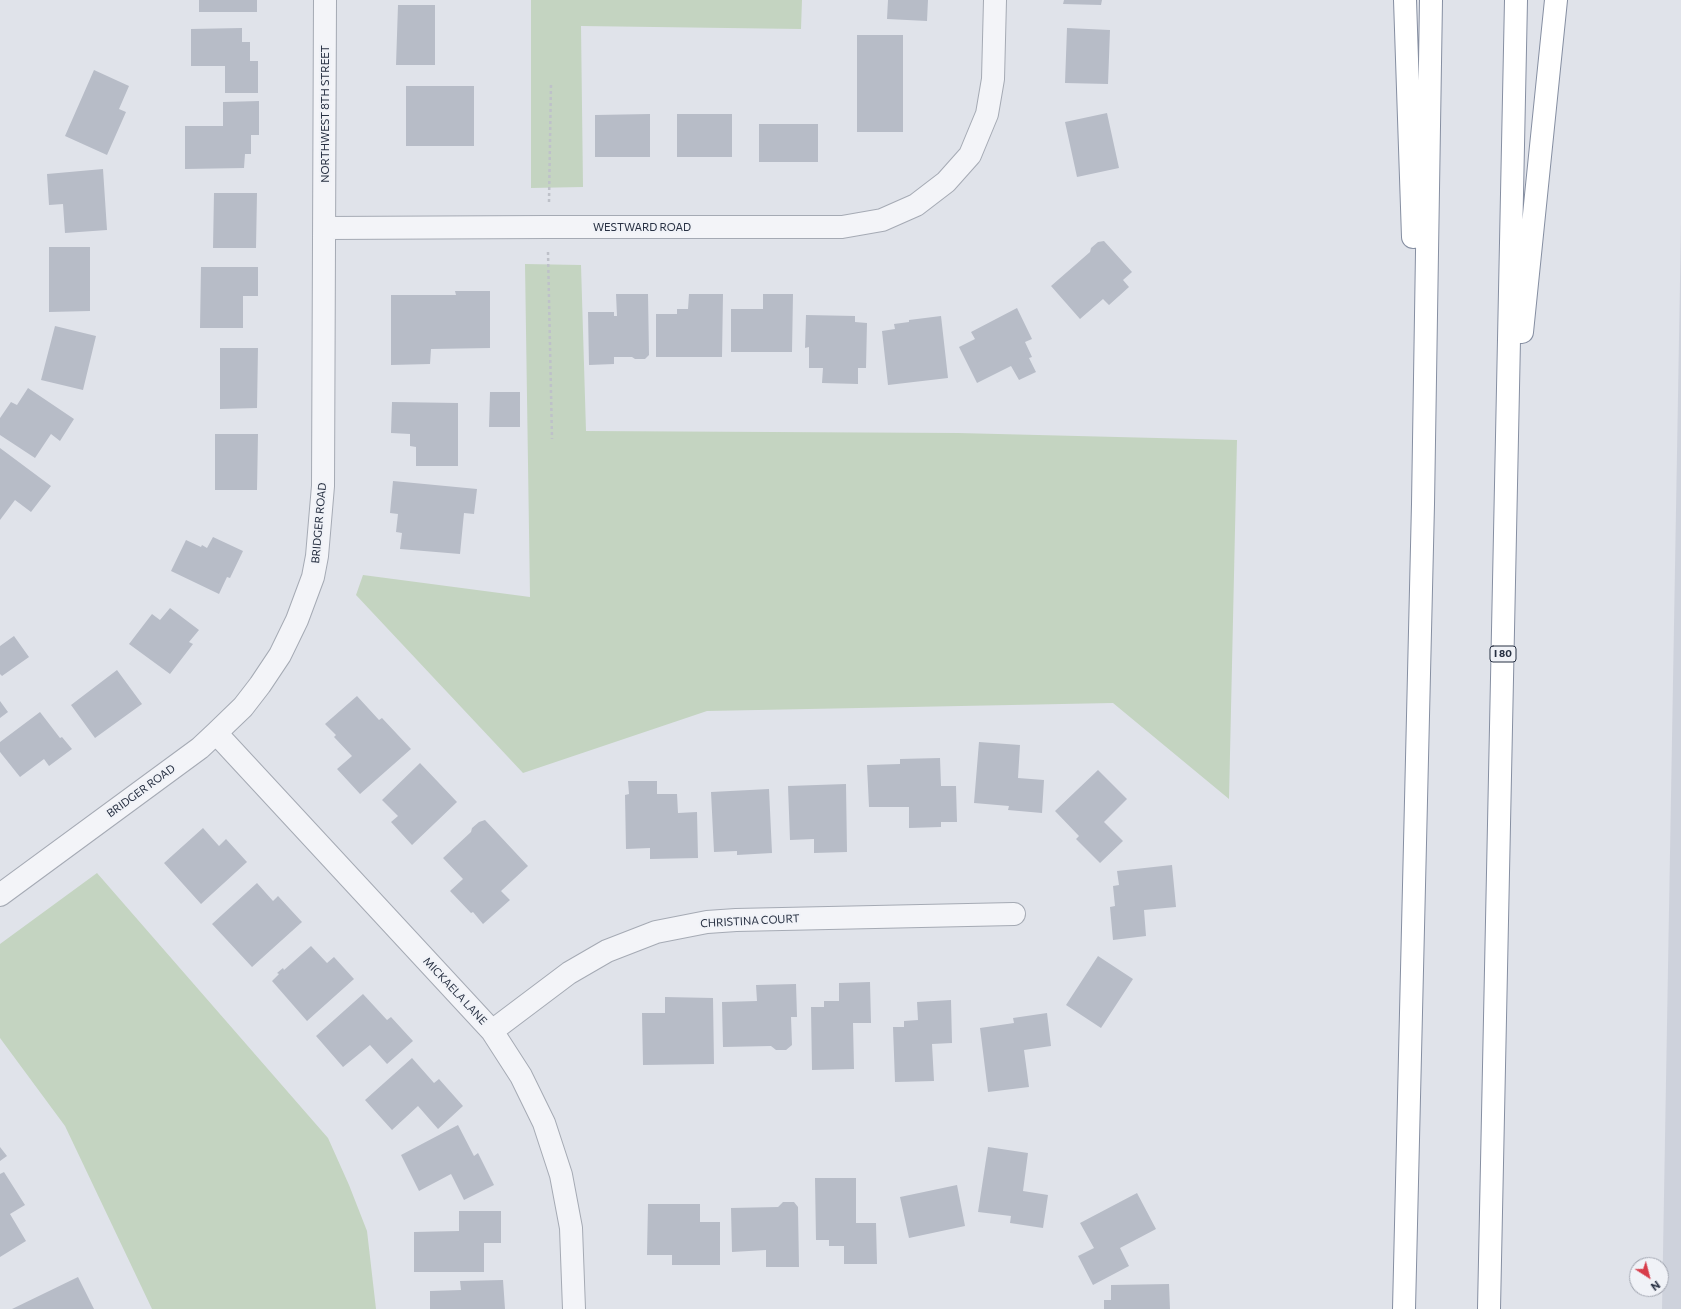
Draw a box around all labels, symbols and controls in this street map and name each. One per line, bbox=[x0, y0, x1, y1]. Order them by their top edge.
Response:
street label: NORTHWEST 8TH STREET bbox=[318, 45, 332, 183]
street label: WESTWARD ROAD bbox=[593, 220, 691, 234]
street label: BRIDGER ROAD bbox=[309, 482, 329, 564]
road number: I 80 bbox=[1490, 646, 1516, 662]
street label: BRIDGER ROAD bbox=[104, 762, 178, 820]
street label: CHRISTINA COURT bbox=[700, 912, 800, 930]
street label: MICKAELA LANE bbox=[420, 955, 490, 1027]
north arrow bbox=[1629, 1257, 1669, 1297]
text: N bbox=[1649, 1279, 1663, 1294]

